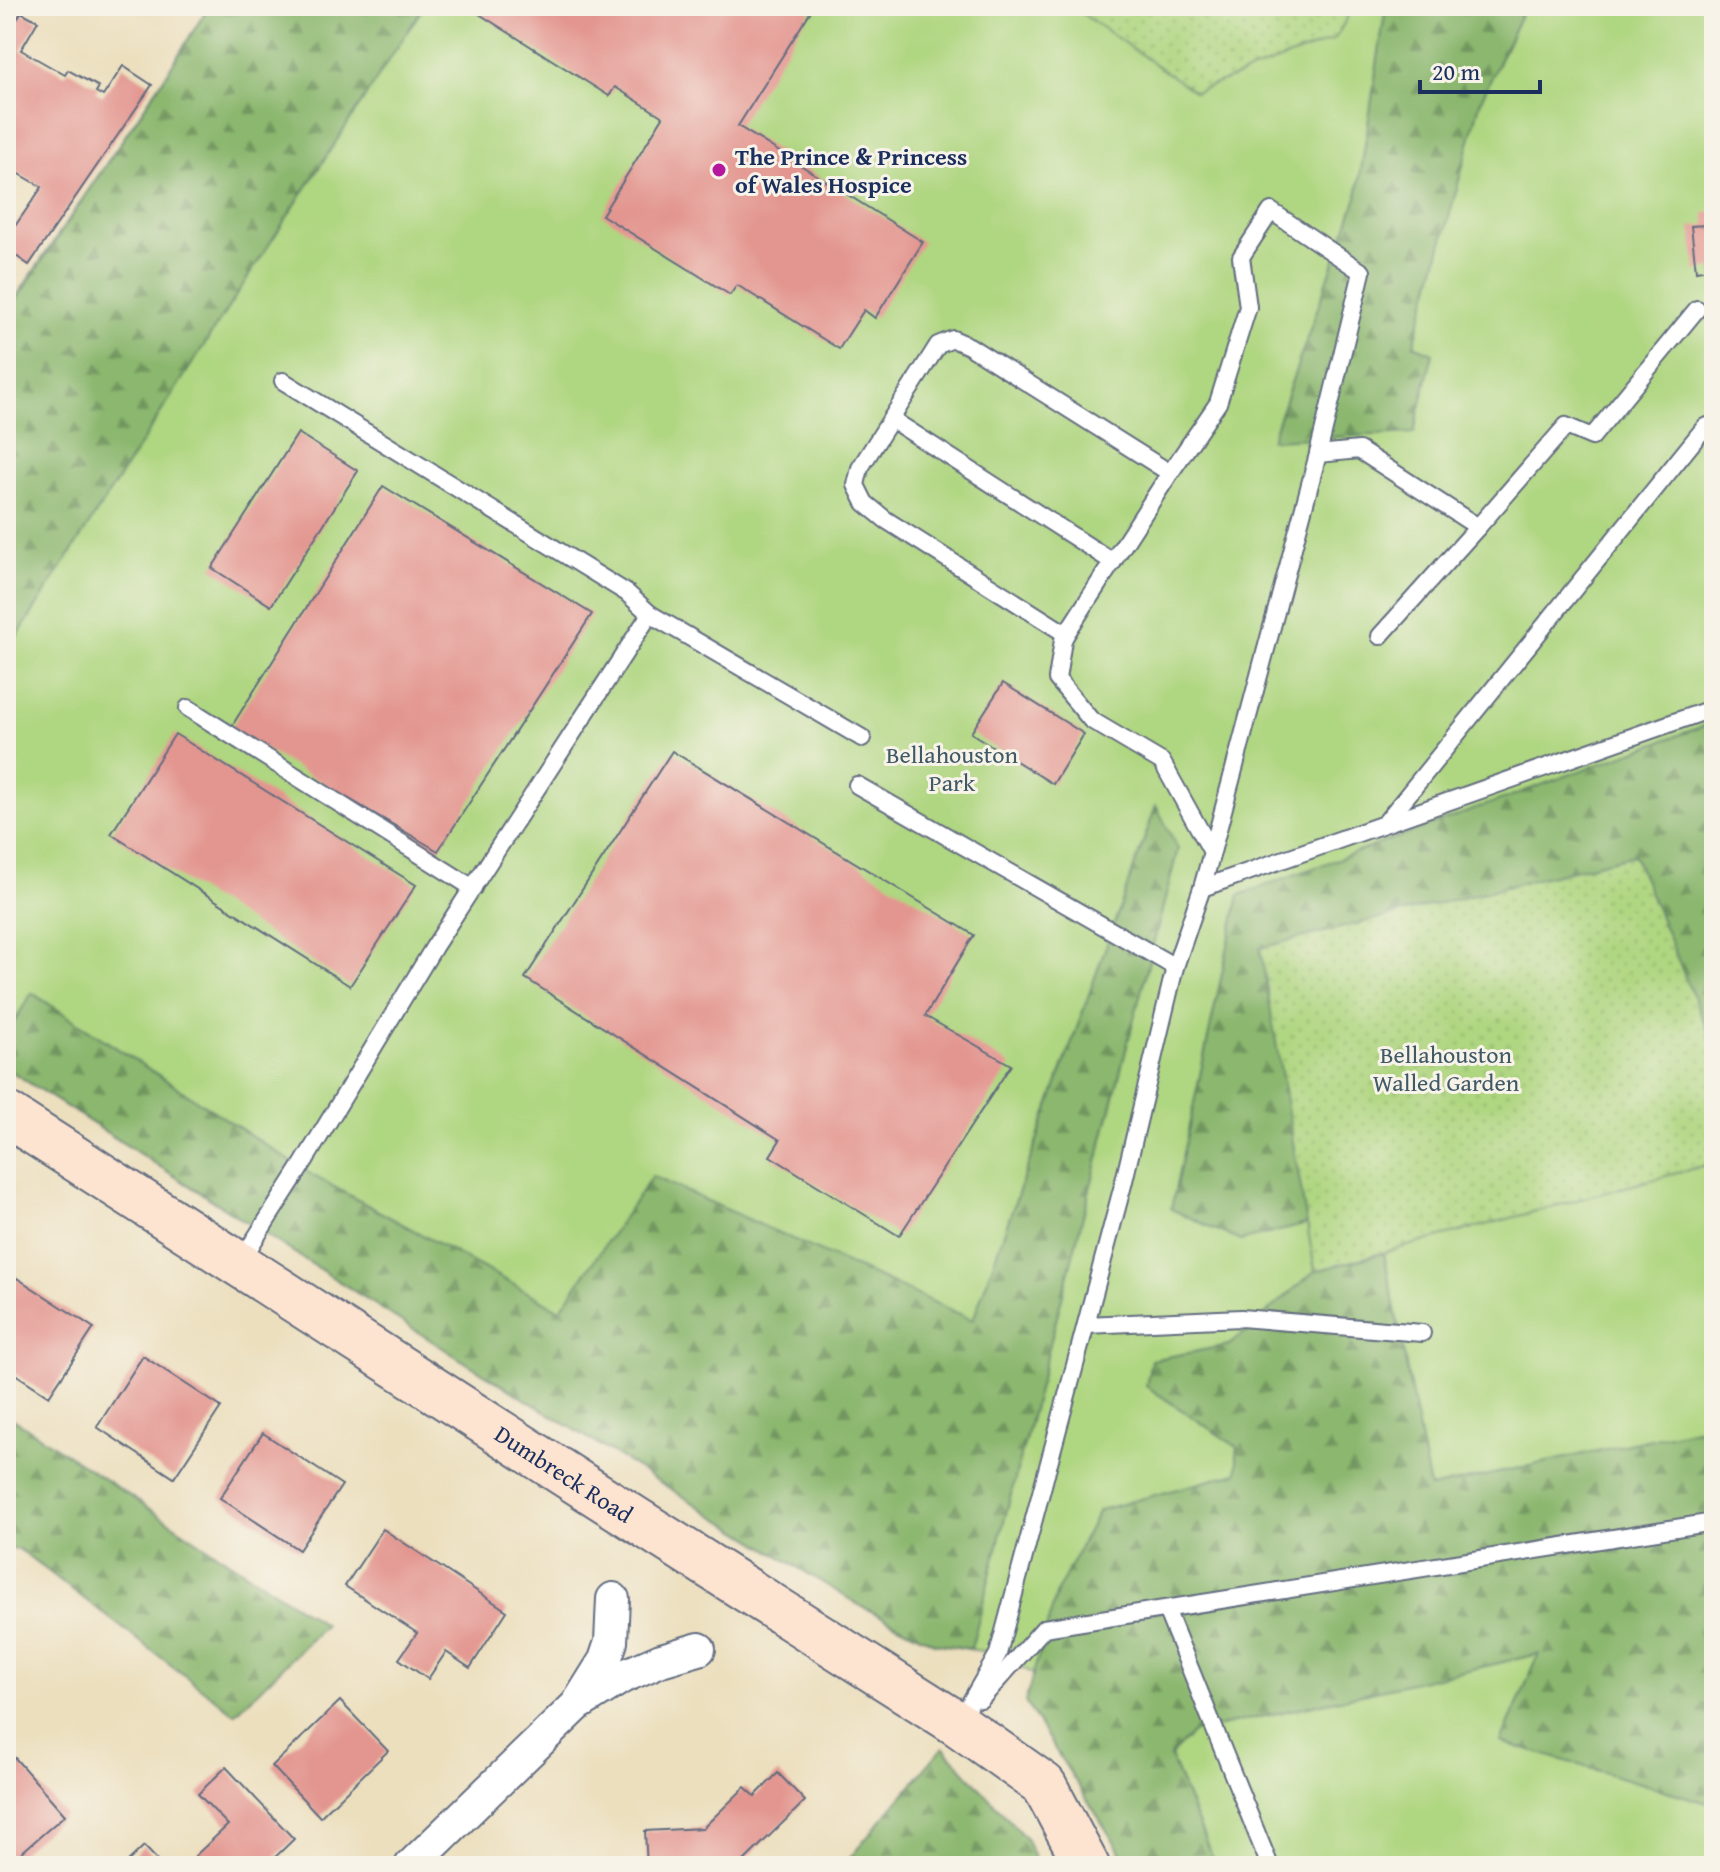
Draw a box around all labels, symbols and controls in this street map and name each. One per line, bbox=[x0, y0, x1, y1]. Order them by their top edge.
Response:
scale bar bbox=[1420, 44, 1540, 94]
text: 20 m bbox=[1432, 54, 1480, 89]
place label: The Prince & Princess of Wales Hospice bbox=[735, 139, 967, 202]
marker: The Prince & Princess of Wales Hospice bbox=[710, 161, 728, 179]
park label: Bellahouston Park bbox=[886, 737, 1019, 800]
park label: Bellahouston Walled Garden bbox=[1373, 1037, 1520, 1100]
street label: Dumbreck Road bbox=[488, 1416, 640, 1531]

